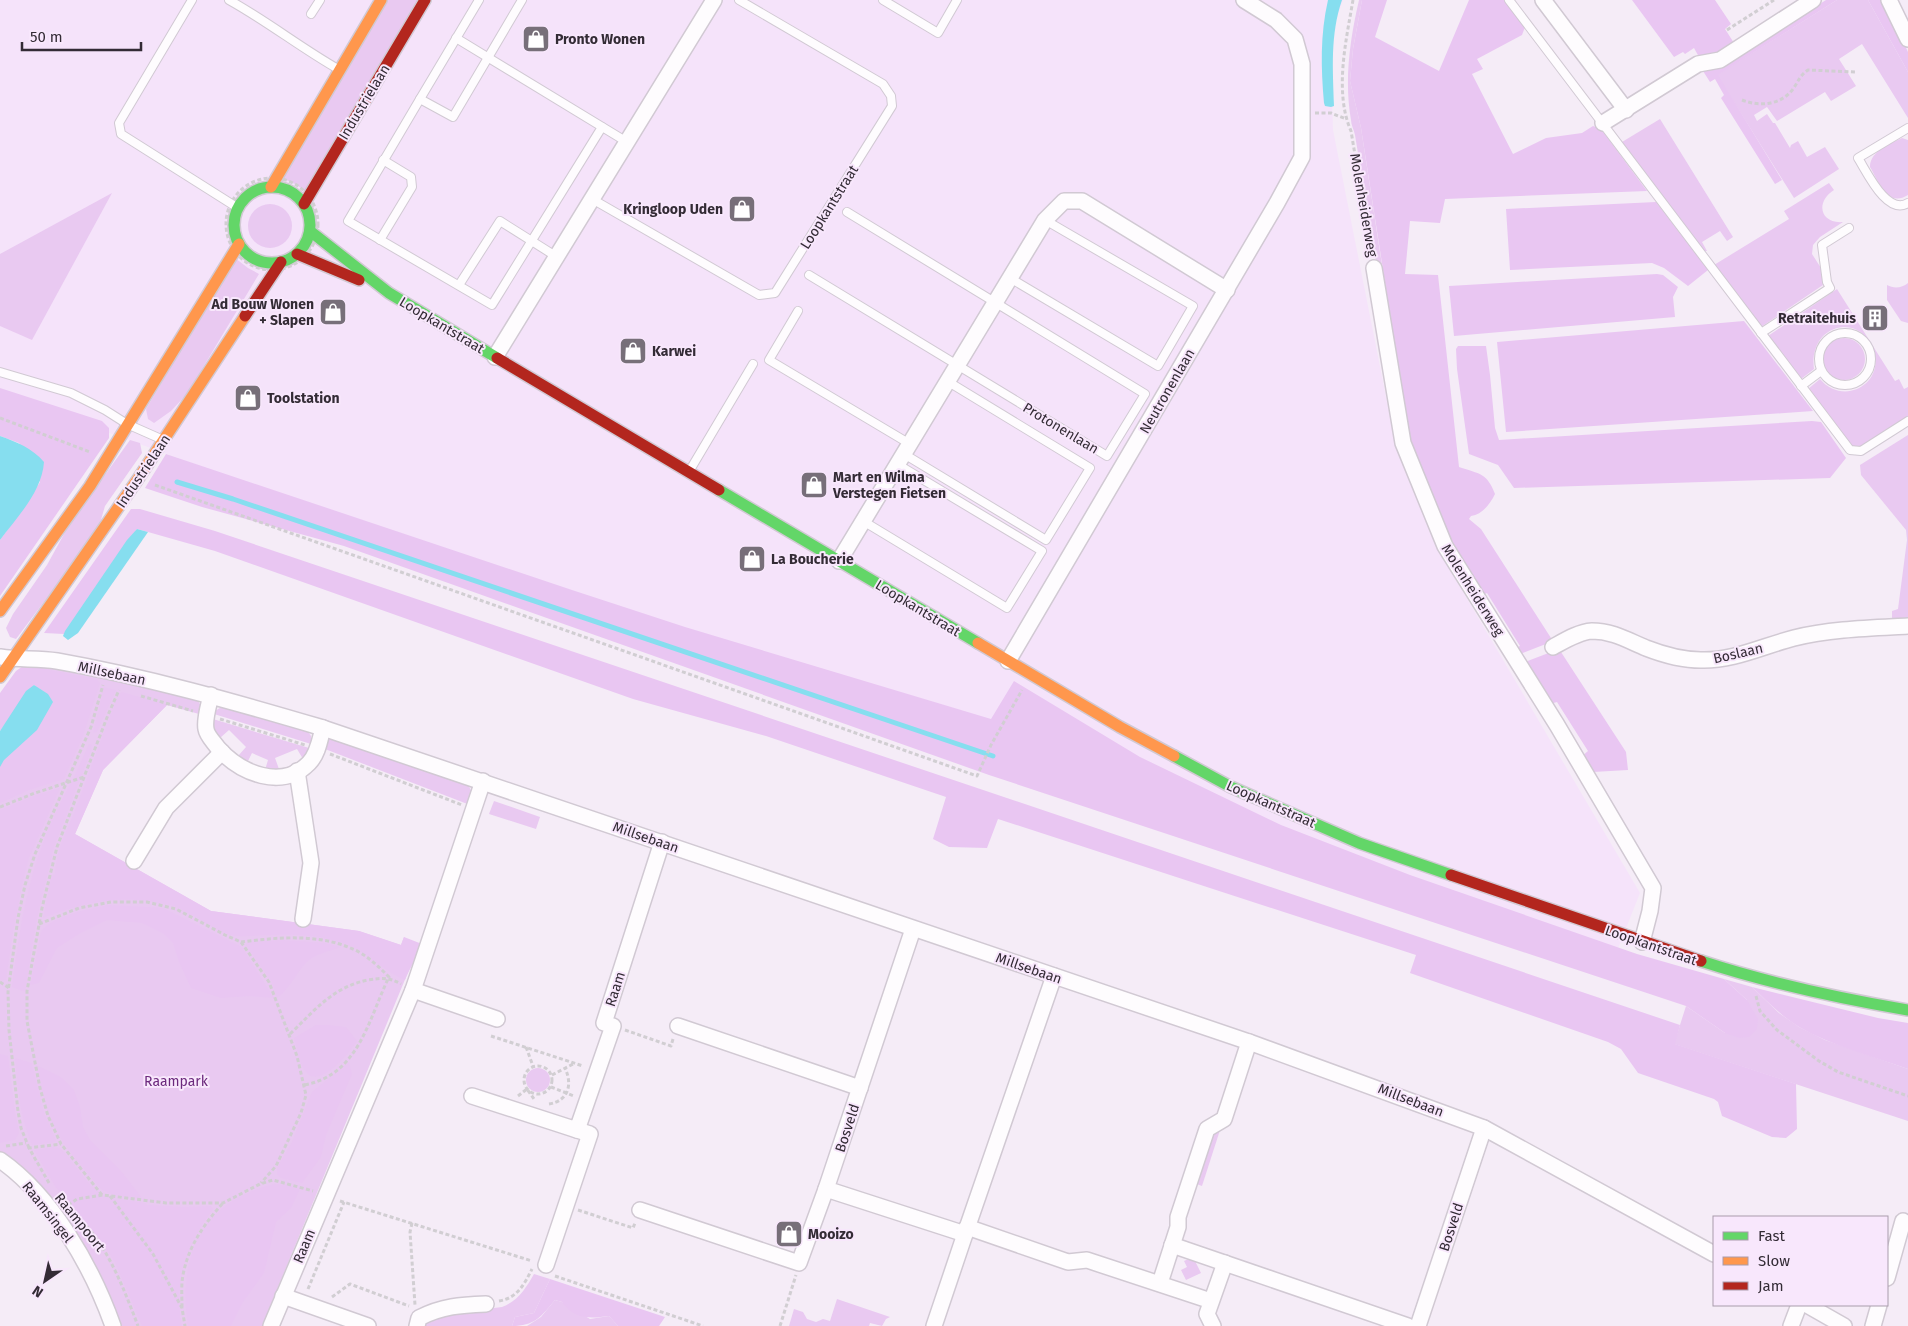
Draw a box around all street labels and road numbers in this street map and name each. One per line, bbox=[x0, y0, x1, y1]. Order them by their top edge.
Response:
street label: Industrielaan bbox=[335, 62, 394, 143]
street label: Molenheiderweg bbox=[1346, 152, 1381, 259]
street label: Loopkantstraat bbox=[797, 161, 863, 252]
street label: Loopkantstraat bbox=[396, 293, 488, 358]
street label: Neutronenlaan bbox=[1136, 346, 1199, 437]
street label: Protonenlaan bbox=[1020, 399, 1102, 458]
street label: Industrielaan bbox=[113, 431, 174, 511]
street label: Molenheiderweg bbox=[1438, 541, 1508, 640]
street label: Loopkantstraat bbox=[872, 576, 964, 641]
street label: Boslaan bbox=[1712, 640, 1765, 667]
street label: Millsebaan bbox=[76, 658, 147, 689]
street label: Loopkantstraat bbox=[1224, 777, 1319, 832]
street label: Millsebaan bbox=[611, 818, 681, 857]
street label: Loopkantstraat bbox=[1603, 922, 1700, 969]
street label: Millsebaan bbox=[994, 949, 1064, 988]
street label: Raam bbox=[602, 970, 629, 1009]
street label: Millsebaan bbox=[1376, 1080, 1446, 1121]
street label: Bosveld bbox=[832, 1102, 863, 1154]
street label: Raamsingel bbox=[18, 1178, 77, 1246]
street label: Raampoort bbox=[51, 1190, 109, 1256]
street label: Bosveld bbox=[1436, 1201, 1467, 1253]
street label: Raam bbox=[290, 1227, 319, 1266]

